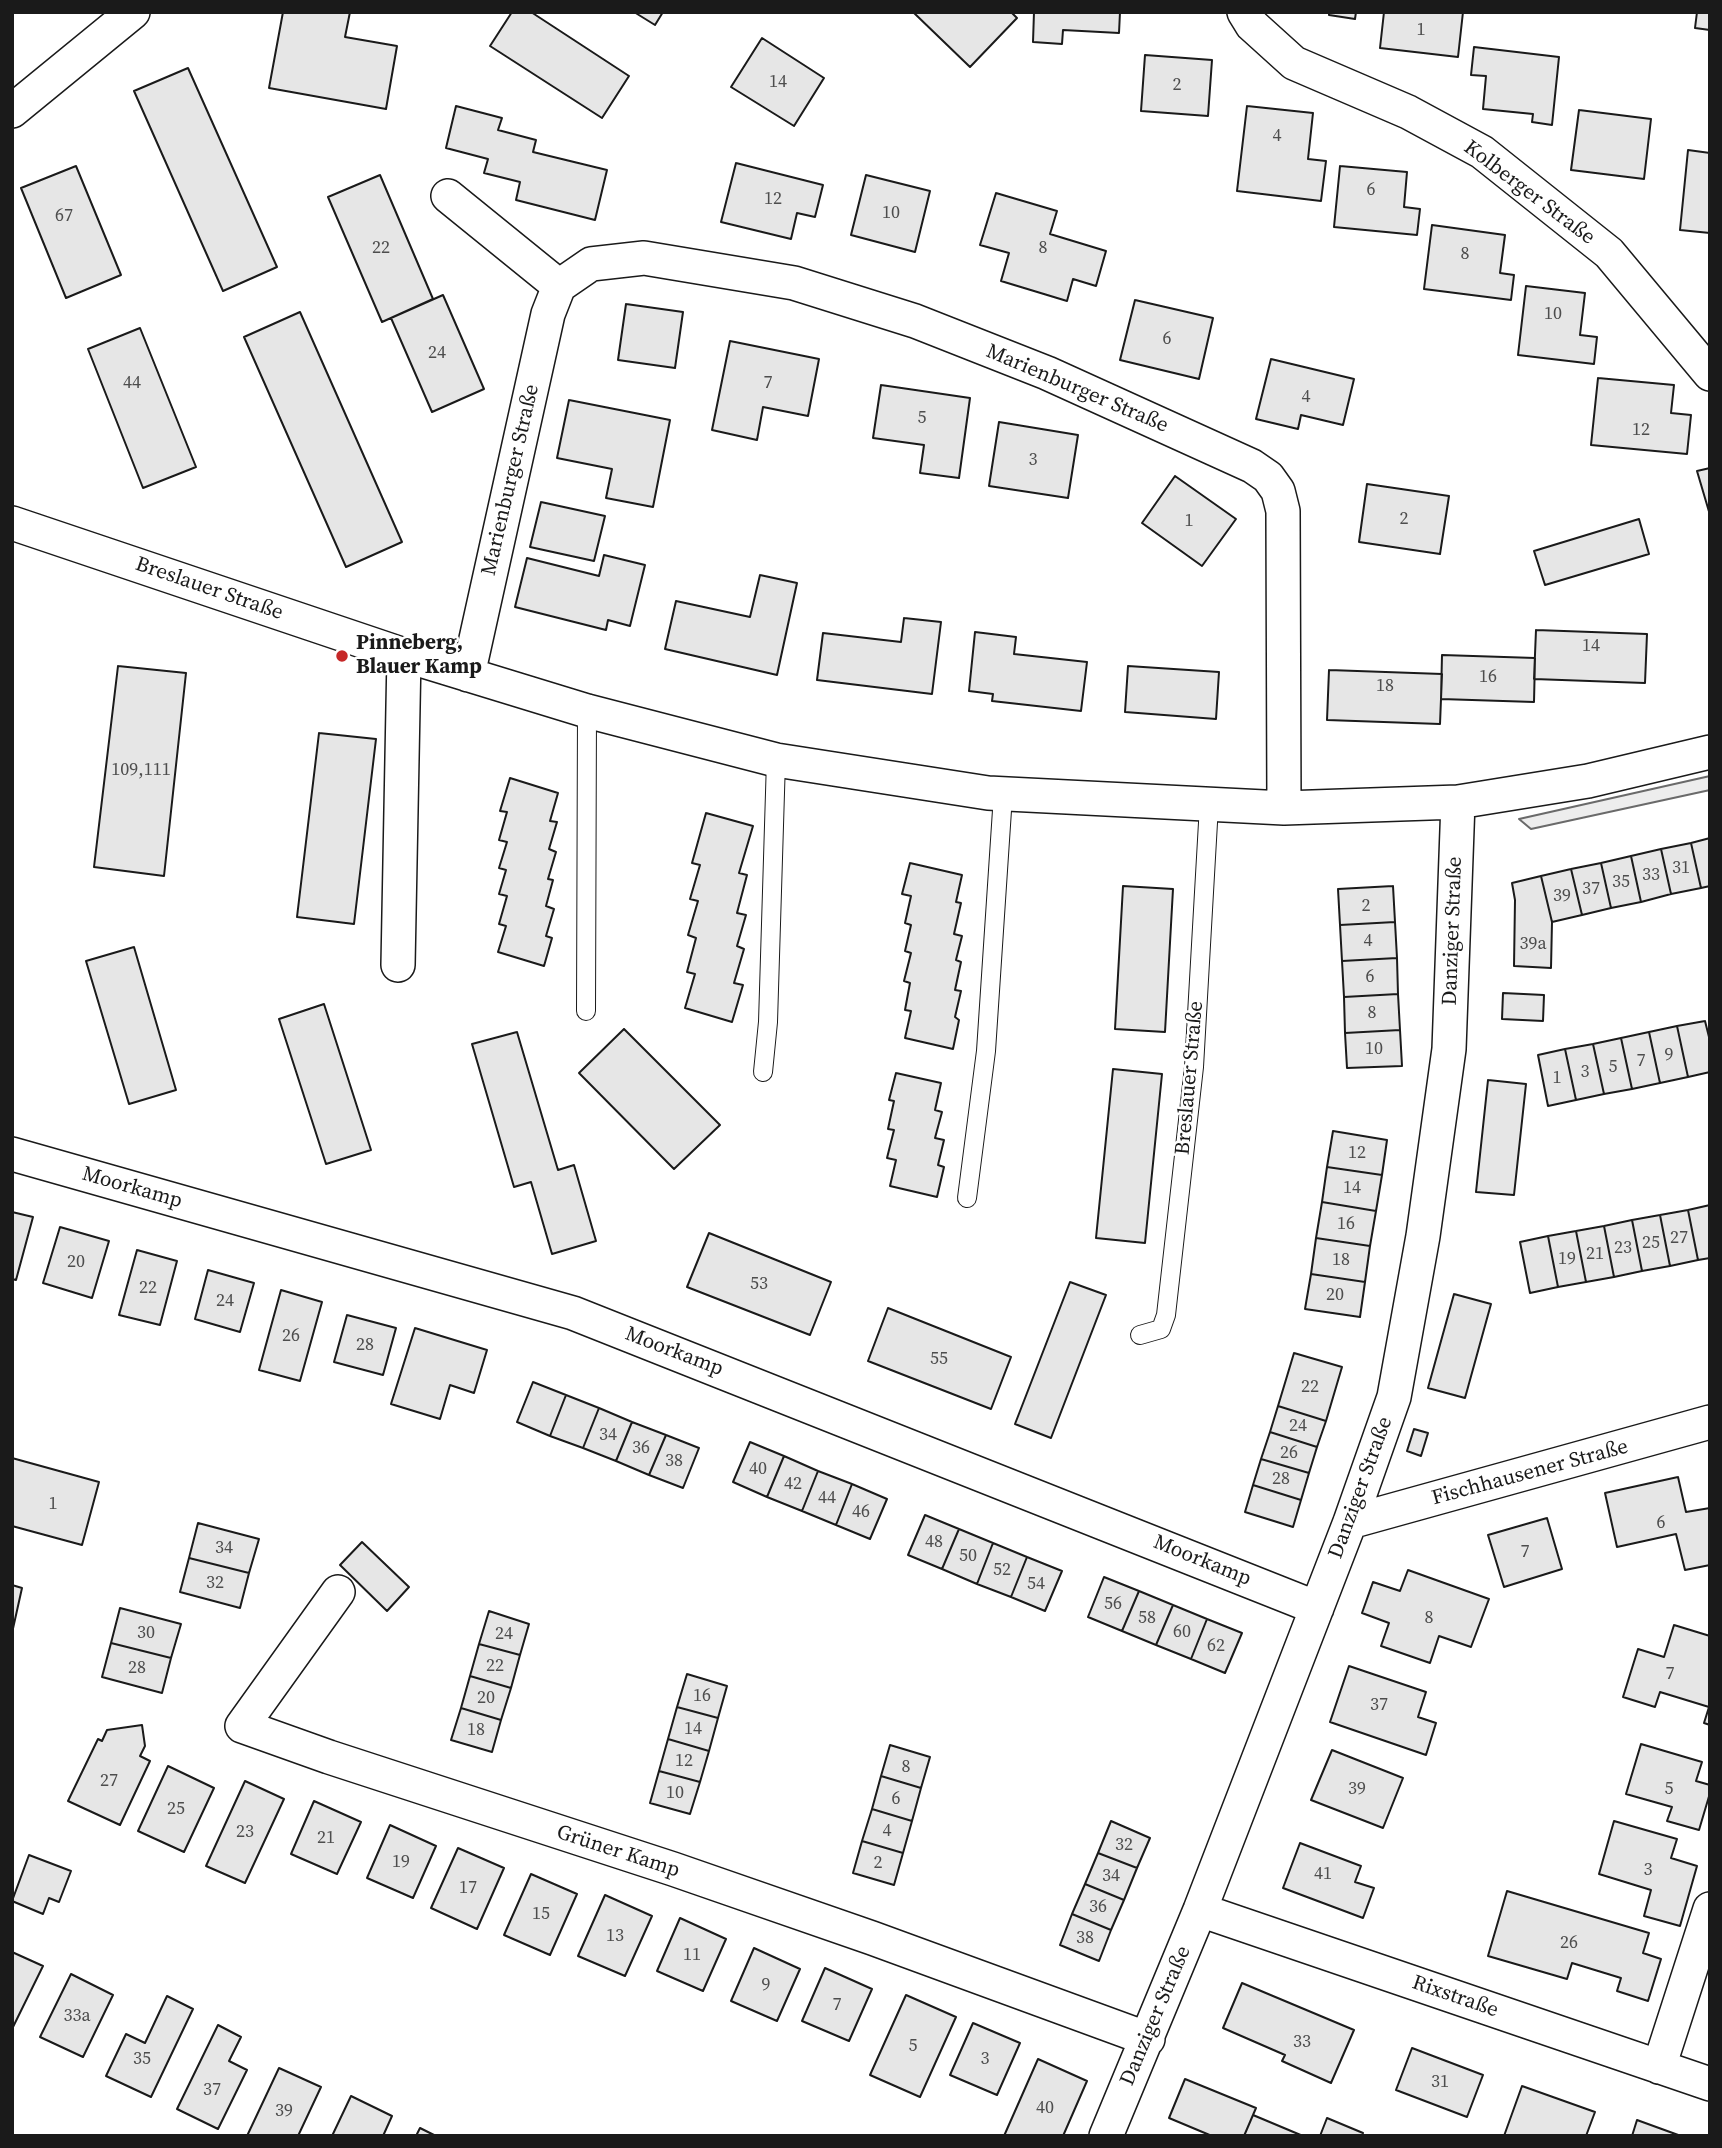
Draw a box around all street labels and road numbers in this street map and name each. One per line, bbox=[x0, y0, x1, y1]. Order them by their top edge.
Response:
street label: Kolberger Straße bbox=[1458, 135, 1600, 251]
street label: Marienburger Straße bbox=[982, 339, 1172, 439]
street label: Marienburger Straße bbox=[477, 382, 545, 578]
street label: Breslauer Straße bbox=[132, 552, 286, 626]
street label: Danziger Straße bbox=[1438, 856, 1468, 1006]
street label: Breslauer Straße bbox=[1171, 1000, 1209, 1156]
street label: Moorkamp bbox=[79, 1162, 185, 1214]
street label: Moorkamp bbox=[621, 1322, 727, 1382]
street label: Danziger Straße bbox=[1324, 1414, 1398, 1562]
street label: Fischhausener Straße bbox=[1429, 1435, 1631, 1511]
street label: Moorkamp bbox=[1149, 1530, 1255, 1592]
street label: Grüner Kamp bbox=[553, 1820, 683, 1884]
street label: Danziger Straße bbox=[1115, 1942, 1197, 2090]
street label: Rixstraße bbox=[1409, 1971, 1501, 2023]

